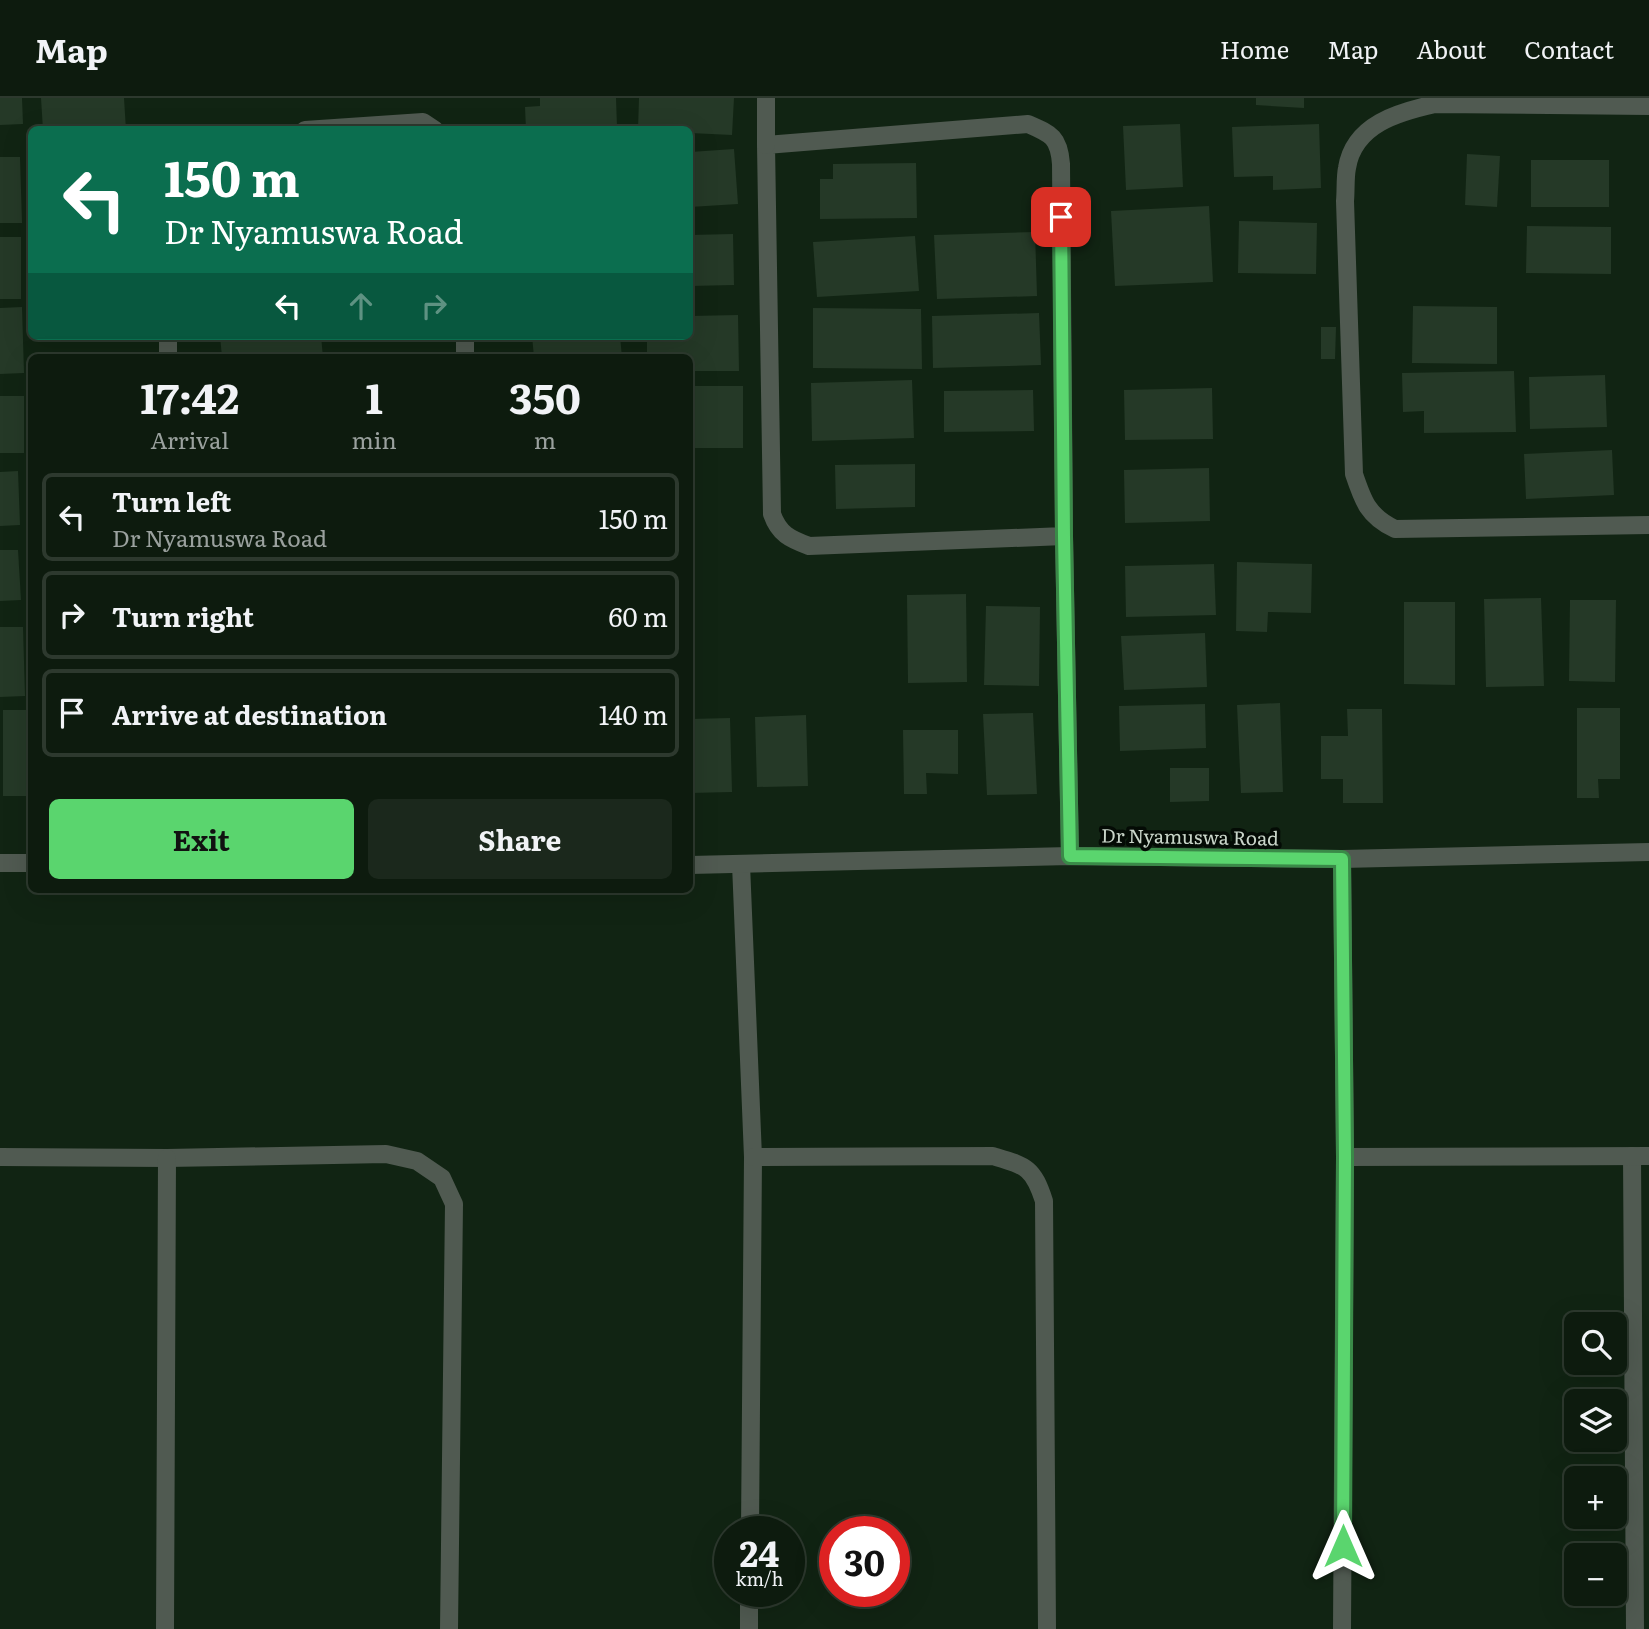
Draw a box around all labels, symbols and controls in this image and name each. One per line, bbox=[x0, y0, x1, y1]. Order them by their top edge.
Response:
text: Map bbox=[35, 24, 108, 73]
text: Home bbox=[1220, 31, 1289, 66]
text: Map bbox=[1327, 31, 1378, 66]
text: About bbox=[1416, 31, 1486, 66]
text: Contact bbox=[1524, 31, 1614, 66]
text: 150 m bbox=[164, 139, 300, 212]
icon: left bbox=[49, 154, 140, 245]
pin bbox=[1031, 187, 1091, 247]
icon: arrive bbox=[1042, 198, 1080, 236]
text: Dr Nyamuswa Road bbox=[164, 206, 463, 254]
icon: left bbox=[269, 287, 307, 325]
icon: ahead bbox=[342, 287, 380, 325]
icon: right bbox=[415, 287, 453, 325]
text: 17:42 bbox=[140, 365, 239, 427]
text: 1 bbox=[365, 365, 383, 427]
text: 350 bbox=[509, 365, 581, 427]
text: Arrival bbox=[151, 422, 229, 456]
text: min bbox=[352, 422, 397, 456]
text: m bbox=[534, 422, 556, 456]
text: Turn left bbox=[112, 481, 231, 520]
icon: left bbox=[53, 498, 91, 536]
text: 150 m bbox=[599, 498, 668, 537]
text: Dr Nyamuswa Road bbox=[112, 520, 327, 554]
icon: right bbox=[53, 596, 91, 634]
text: Turn right bbox=[112, 596, 254, 635]
text: 60 m bbox=[609, 596, 668, 635]
icon: arrive bbox=[53, 694, 91, 732]
text: Arrive at destination bbox=[112, 694, 387, 733]
text: 140 m bbox=[599, 694, 668, 733]
button: Exit bbox=[49, 799, 354, 879]
button: Share bbox=[368, 799, 672, 879]
street label: Dr Nyamuswa Road bbox=[1101, 820, 1279, 852]
map controls bbox=[1564, 1312, 1627, 1606]
button: search bbox=[1564, 1312, 1627, 1375]
button: layers bbox=[1564, 1389, 1627, 1452]
button: + bbox=[1564, 1466, 1627, 1529]
position arrow bbox=[1306, 1509, 1380, 1583]
speed limit sign: 30 bbox=[819, 1516, 910, 1607]
text: 24 bbox=[740, 1526, 779, 1578]
button: − bbox=[1564, 1543, 1627, 1606]
text: km/h bbox=[736, 1565, 783, 1592]

